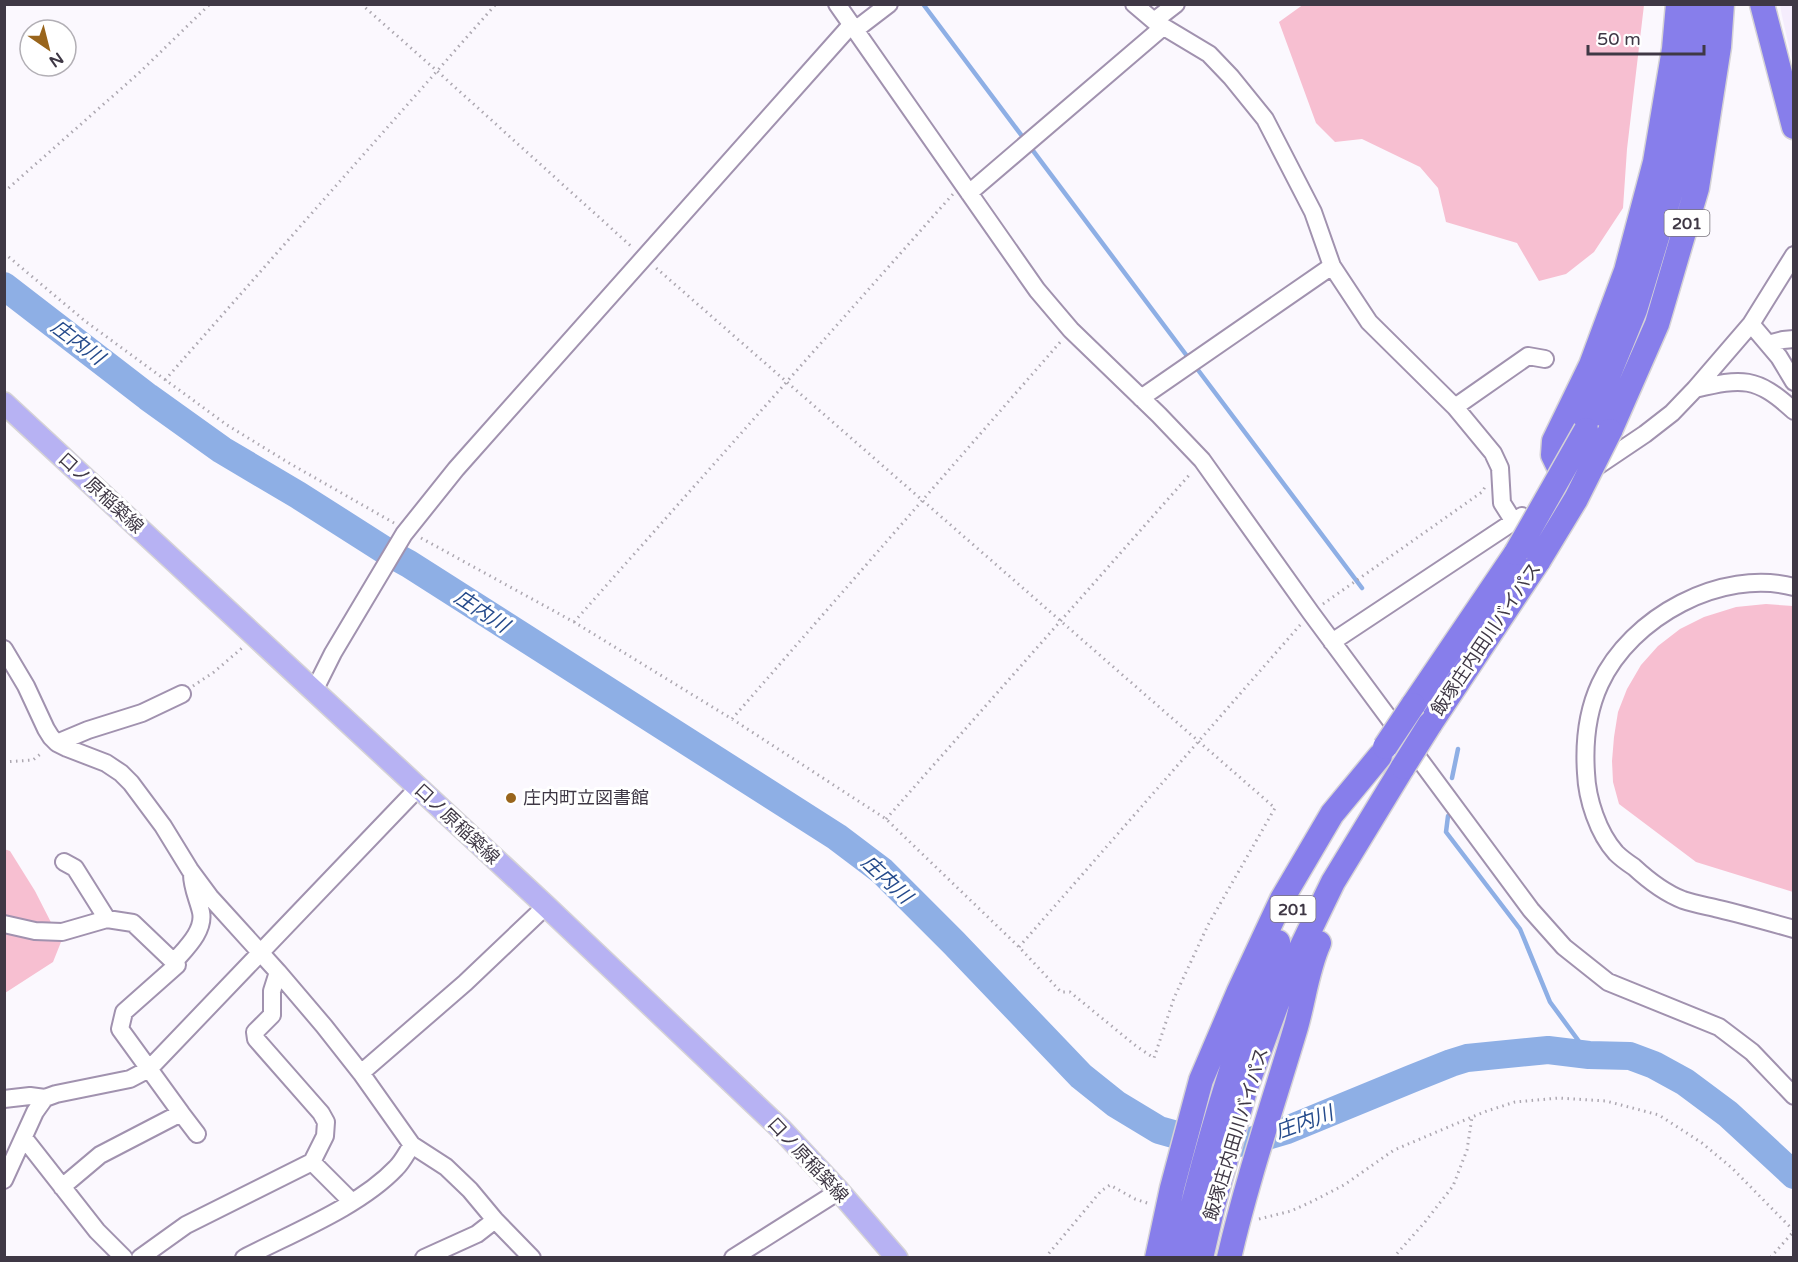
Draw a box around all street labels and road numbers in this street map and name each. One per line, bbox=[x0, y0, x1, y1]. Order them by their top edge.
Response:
road number: 201 bbox=[1664, 210, 1710, 236]
street label: 口ノ原稲築線 bbox=[54, 448, 148, 538]
street label: 飯塚庄内田川バイパス bbox=[1427, 558, 1545, 720]
street label: 口ノ原稲築線 bbox=[410, 779, 504, 869]
road number: 201 bbox=[1270, 896, 1316, 922]
street label: 飯塚庄内田川バイパス bbox=[1199, 1045, 1273, 1223]
street label: 口ノ原稲築線 bbox=[763, 1113, 853, 1207]

